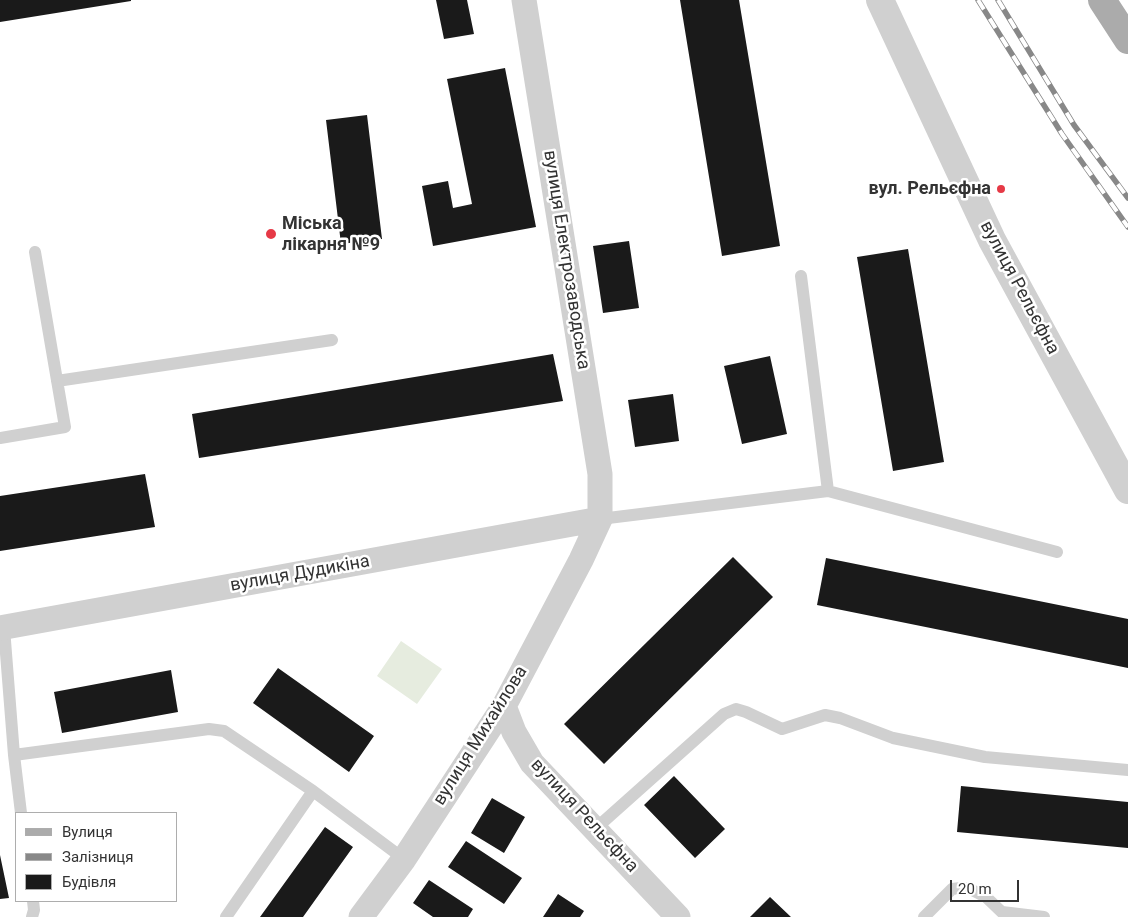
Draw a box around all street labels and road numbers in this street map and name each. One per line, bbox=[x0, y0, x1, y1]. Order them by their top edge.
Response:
street label: вулиця Електрозаводська bbox=[538, 149, 594, 371]
street label: вулиця Рельєфна bbox=[975, 218, 1063, 358]
street label: вулиця Дудикіна bbox=[229, 551, 371, 597]
street label: вулиця Михайлова bbox=[429, 662, 533, 810]
street label: вулиця Рельєфна bbox=[526, 754, 642, 878]

